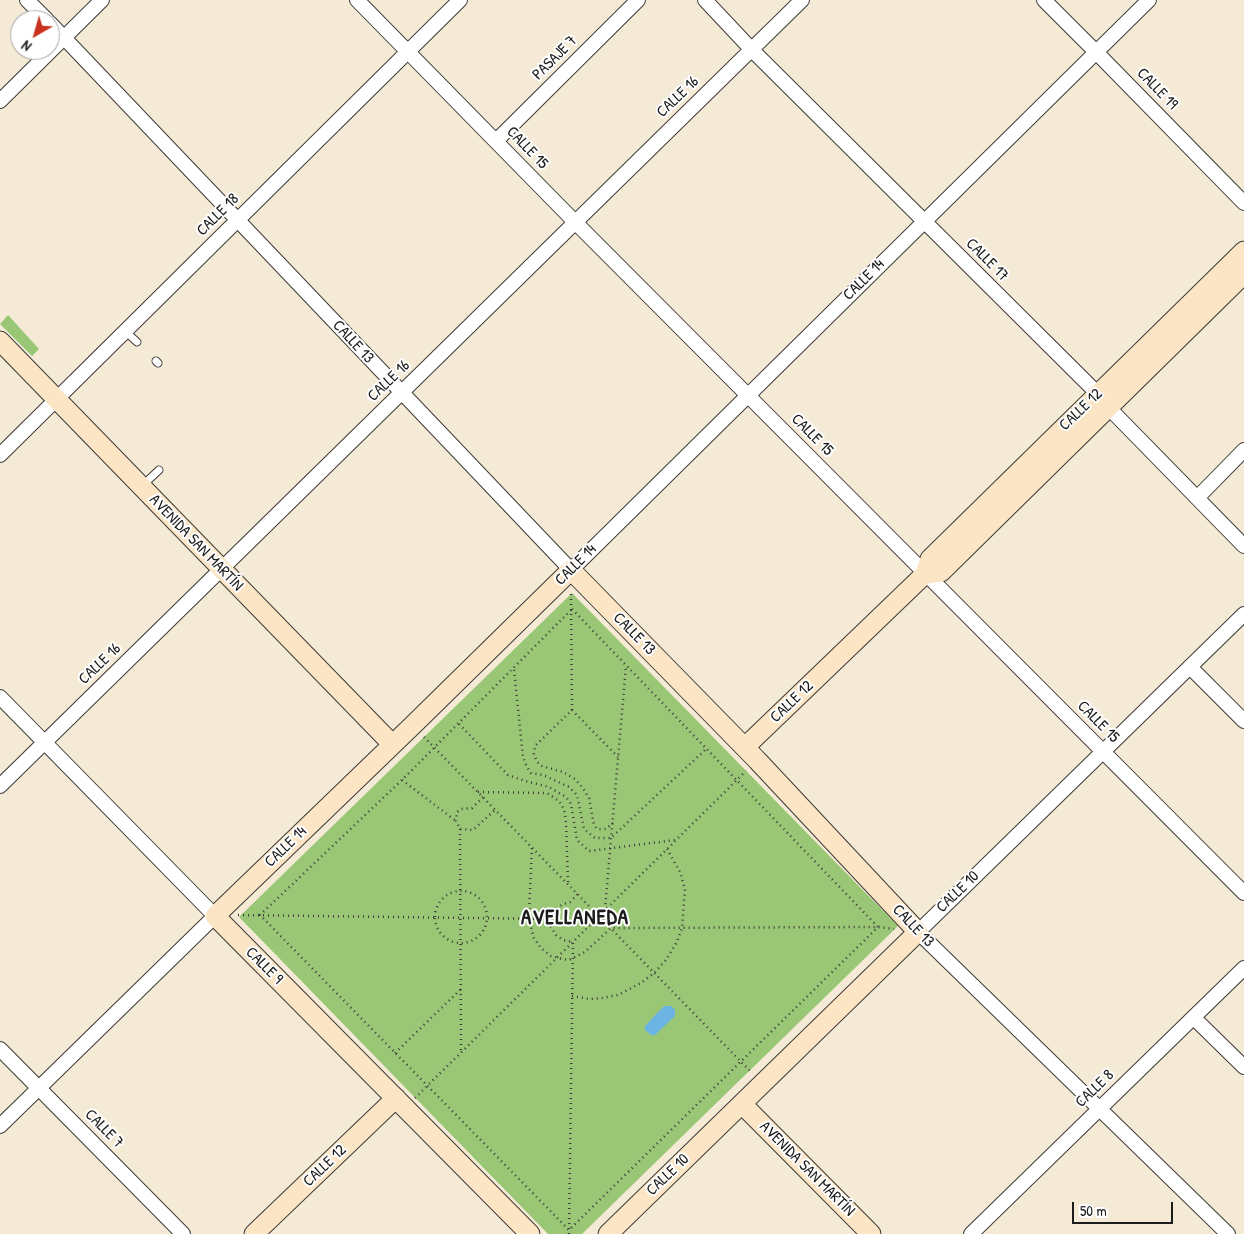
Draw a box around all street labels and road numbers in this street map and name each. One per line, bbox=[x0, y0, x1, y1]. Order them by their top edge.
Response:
street label: PASAJE 7 bbox=[529, 32, 581, 84]
street label: CALLE 19 bbox=[1132, 64, 1182, 114]
street label: CALLE 16 bbox=[653, 72, 703, 122]
street label: CALLE 15 bbox=[502, 123, 552, 173]
street label: CALLE 18 bbox=[193, 190, 243, 240]
street label: CALLE 17 bbox=[961, 234, 1013, 286]
street label: CALLE 14 bbox=[839, 255, 889, 305]
street label: CALLE 13 bbox=[328, 316, 378, 368]
street label: CALLE 16 bbox=[364, 356, 414, 406]
street label: CALLE 12 bbox=[1055, 385, 1107, 435]
street label: CALLE 15 bbox=[787, 410, 837, 460]
street label: AVENIDA SAN MARTÍN bbox=[145, 491, 247, 595]
street label: CALLE 14 bbox=[551, 540, 601, 590]
street label: CALLE 13 bbox=[609, 609, 659, 659]
street label: CALLE 16 bbox=[75, 639, 125, 689]
street label: CALLE 12 bbox=[766, 677, 818, 727]
street label: CALLE 15 bbox=[1073, 697, 1123, 747]
street label: CALLE 14 bbox=[261, 822, 311, 872]
street label: CALLE 10 bbox=[933, 867, 983, 917]
street label: CALLE 13 bbox=[888, 901, 938, 951]
street label: CALLE 9 bbox=[241, 943, 287, 989]
street label: CALLE 8 bbox=[1072, 1066, 1118, 1112]
street label: CALLE 7 bbox=[81, 1106, 127, 1152]
street label: AVENIDA SAN MARTÍN bbox=[755, 1117, 859, 1221]
street label: CALLE 12 bbox=[299, 1141, 351, 1191]
street label: CALLE 10 bbox=[643, 1150, 693, 1200]

